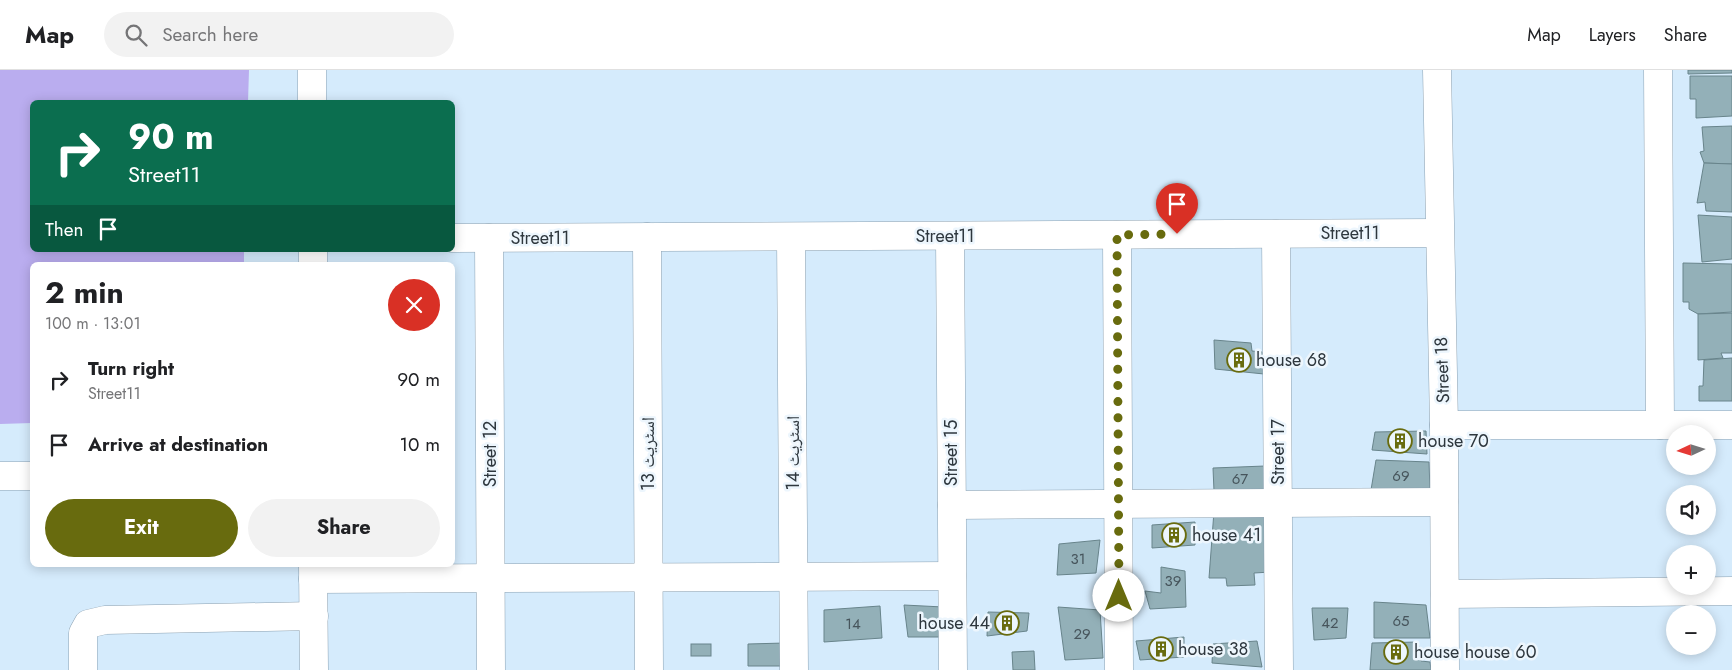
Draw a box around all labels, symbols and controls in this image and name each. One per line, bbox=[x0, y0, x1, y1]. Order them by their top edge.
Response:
search box bbox=[104, 12, 454, 57]
text: Map bbox=[25, 17, 74, 52]
icon: search bbox=[122, 21, 150, 49]
text: Search here bbox=[162, 21, 258, 48]
text: Map bbox=[1527, 22, 1561, 48]
text: Layers bbox=[1589, 22, 1636, 48]
text: Share bbox=[1664, 22, 1707, 48]
text: 90 m bbox=[128, 112, 214, 162]
icon: right bbox=[45, 120, 110, 185]
text: Street11 bbox=[128, 158, 200, 190]
pin bbox=[1156, 183, 1198, 234]
icon: arrive bbox=[1163, 190, 1191, 218]
icon: arrive bbox=[94, 215, 122, 243]
text: Then bbox=[45, 216, 84, 243]
street label: Street11 bbox=[1320, 220, 1380, 246]
street label: Street11 bbox=[915, 223, 975, 249]
street label: Street11 bbox=[510, 225, 570, 251]
text: 2 min bbox=[45, 271, 124, 314]
button: close bbox=[388, 279, 440, 331]
text: 100 m · 13:01 bbox=[45, 312, 141, 335]
street label: Street 18 bbox=[1428, 336, 1456, 404]
building icon: house 68 bbox=[1226, 347, 1252, 373]
place label: house 68 bbox=[1256, 347, 1327, 373]
text: Turn right bbox=[88, 355, 174, 382]
icon: right bbox=[45, 366, 73, 394]
text: 90 m bbox=[397, 366, 440, 393]
text: Street11 bbox=[88, 382, 141, 405]
street label: اسٹریٹ 14 bbox=[780, 416, 806, 490]
street label: اسٹریٹ 13 bbox=[635, 417, 661, 491]
street label: Street 17 bbox=[1265, 419, 1291, 485]
street label: Street 15 bbox=[938, 420, 964, 486]
street label: Street 12 bbox=[477, 421, 503, 487]
north arrow bbox=[1666, 425, 1716, 475]
map controls bbox=[1666, 425, 1716, 655]
building icon: house 70 bbox=[1387, 428, 1413, 454]
place label: house 70 bbox=[1418, 428, 1489, 454]
icon: arrive bbox=[45, 431, 73, 459]
text: Arrive at destination bbox=[88, 431, 268, 458]
text: 10 m bbox=[400, 431, 440, 458]
house number: 69 bbox=[1392, 465, 1410, 487]
house number: 67 bbox=[1232, 468, 1248, 490]
button: sound bbox=[1666, 485, 1716, 535]
button: Exit bbox=[45, 499, 238, 557]
button: Share bbox=[248, 499, 440, 557]
building icon: house 41 bbox=[1161, 522, 1187, 548]
place label: house 41 bbox=[1192, 522, 1261, 548]
button: + bbox=[1666, 545, 1716, 595]
house number: 31 bbox=[1071, 548, 1085, 570]
position arrow bbox=[1092, 569, 1144, 621]
house number: 39 bbox=[1165, 570, 1181, 592]
button: − bbox=[1666, 605, 1716, 655]
place label: house 44 bbox=[918, 610, 990, 636]
building icon: house 44 bbox=[994, 610, 1020, 636]
house number: 65 bbox=[1392, 610, 1410, 632]
house number: 42 bbox=[1321, 612, 1339, 634]
house number: 14 bbox=[845, 613, 861, 635]
house number: 29 bbox=[1073, 623, 1091, 645]
building icon: house 38 bbox=[1148, 636, 1174, 662]
place label: house 38 bbox=[1178, 636, 1248, 662]
building icon: house house 60 bbox=[1383, 639, 1409, 665]
place label: house house 60 bbox=[1414, 639, 1537, 665]

